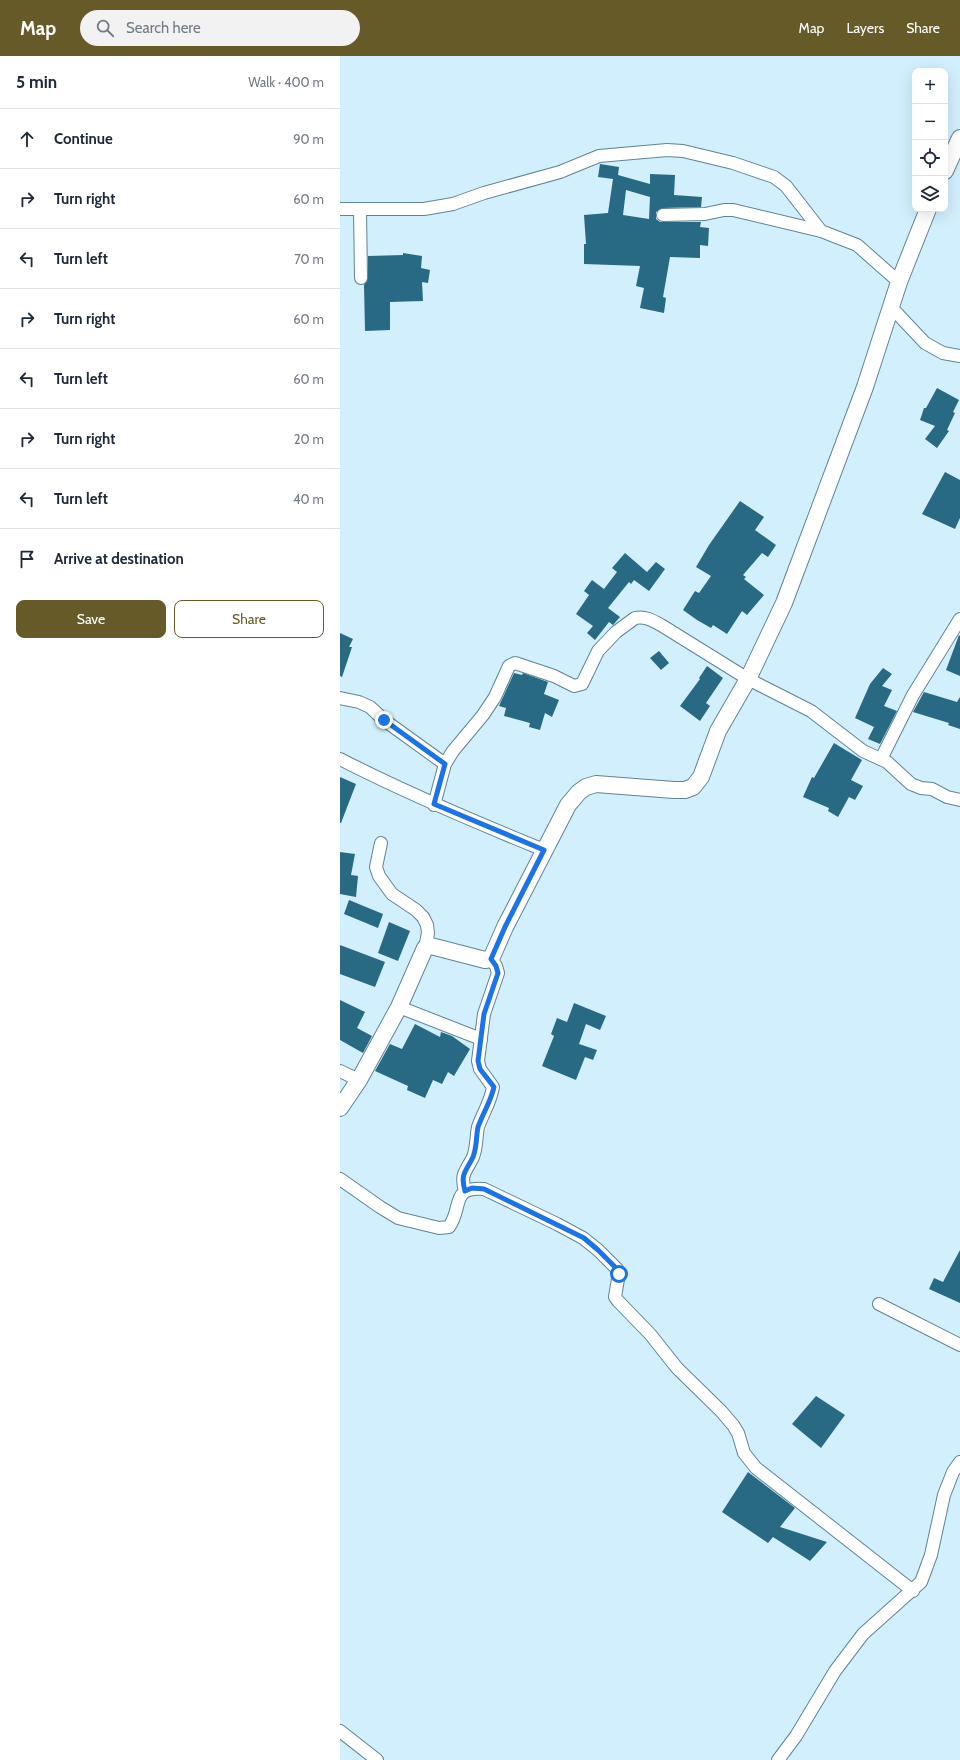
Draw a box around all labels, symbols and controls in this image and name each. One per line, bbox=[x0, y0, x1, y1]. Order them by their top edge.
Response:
search box bbox=[80, 10, 360, 46]
text: Map bbox=[20, 17, 56, 40]
icon: search bbox=[94, 17, 116, 39]
text: Search here bbox=[126, 19, 201, 37]
text: Map bbox=[799, 19, 824, 37]
text: Layers bbox=[846, 19, 884, 37]
text: Share bbox=[906, 19, 940, 37]
map controls bbox=[912, 68, 948, 212]
button: + bbox=[912, 68, 948, 104]
text: 5 min bbox=[16, 72, 57, 92]
text: Walk · 400 m bbox=[248, 74, 324, 90]
button: − bbox=[912, 104, 948, 140]
icon: ahead bbox=[16, 128, 38, 150]
text: Continue bbox=[54, 130, 113, 148]
text: 90 m bbox=[293, 131, 324, 147]
button: locate bbox=[912, 140, 948, 176]
button: layers bbox=[912, 176, 948, 212]
icon: right bbox=[16, 188, 38, 210]
text: Turn right bbox=[54, 190, 115, 208]
text: 60 m bbox=[293, 191, 324, 207]
icon: left bbox=[16, 248, 38, 270]
text: Turn left bbox=[54, 250, 108, 268]
text: 70 m bbox=[294, 251, 324, 267]
icon: right bbox=[16, 308, 38, 330]
text: Turn right bbox=[54, 310, 115, 328]
text: 60 m bbox=[293, 311, 324, 327]
icon: left bbox=[16, 368, 38, 390]
text: Turn left bbox=[54, 370, 108, 388]
text: 60 m bbox=[293, 371, 324, 387]
icon: right bbox=[16, 428, 38, 450]
text: Turn right bbox=[54, 430, 115, 448]
text: 20 m bbox=[294, 431, 324, 447]
icon: left bbox=[16, 488, 38, 510]
text: Turn left bbox=[54, 490, 108, 508]
text: 40 m bbox=[293, 491, 324, 507]
icon: arrive bbox=[16, 548, 38, 570]
text: Arrive at destination bbox=[54, 550, 184, 568]
button: Save bbox=[16, 600, 166, 638]
button: Share bbox=[174, 600, 324, 638]
route end bbox=[375, 711, 393, 729]
route start bbox=[610, 1265, 628, 1283]

